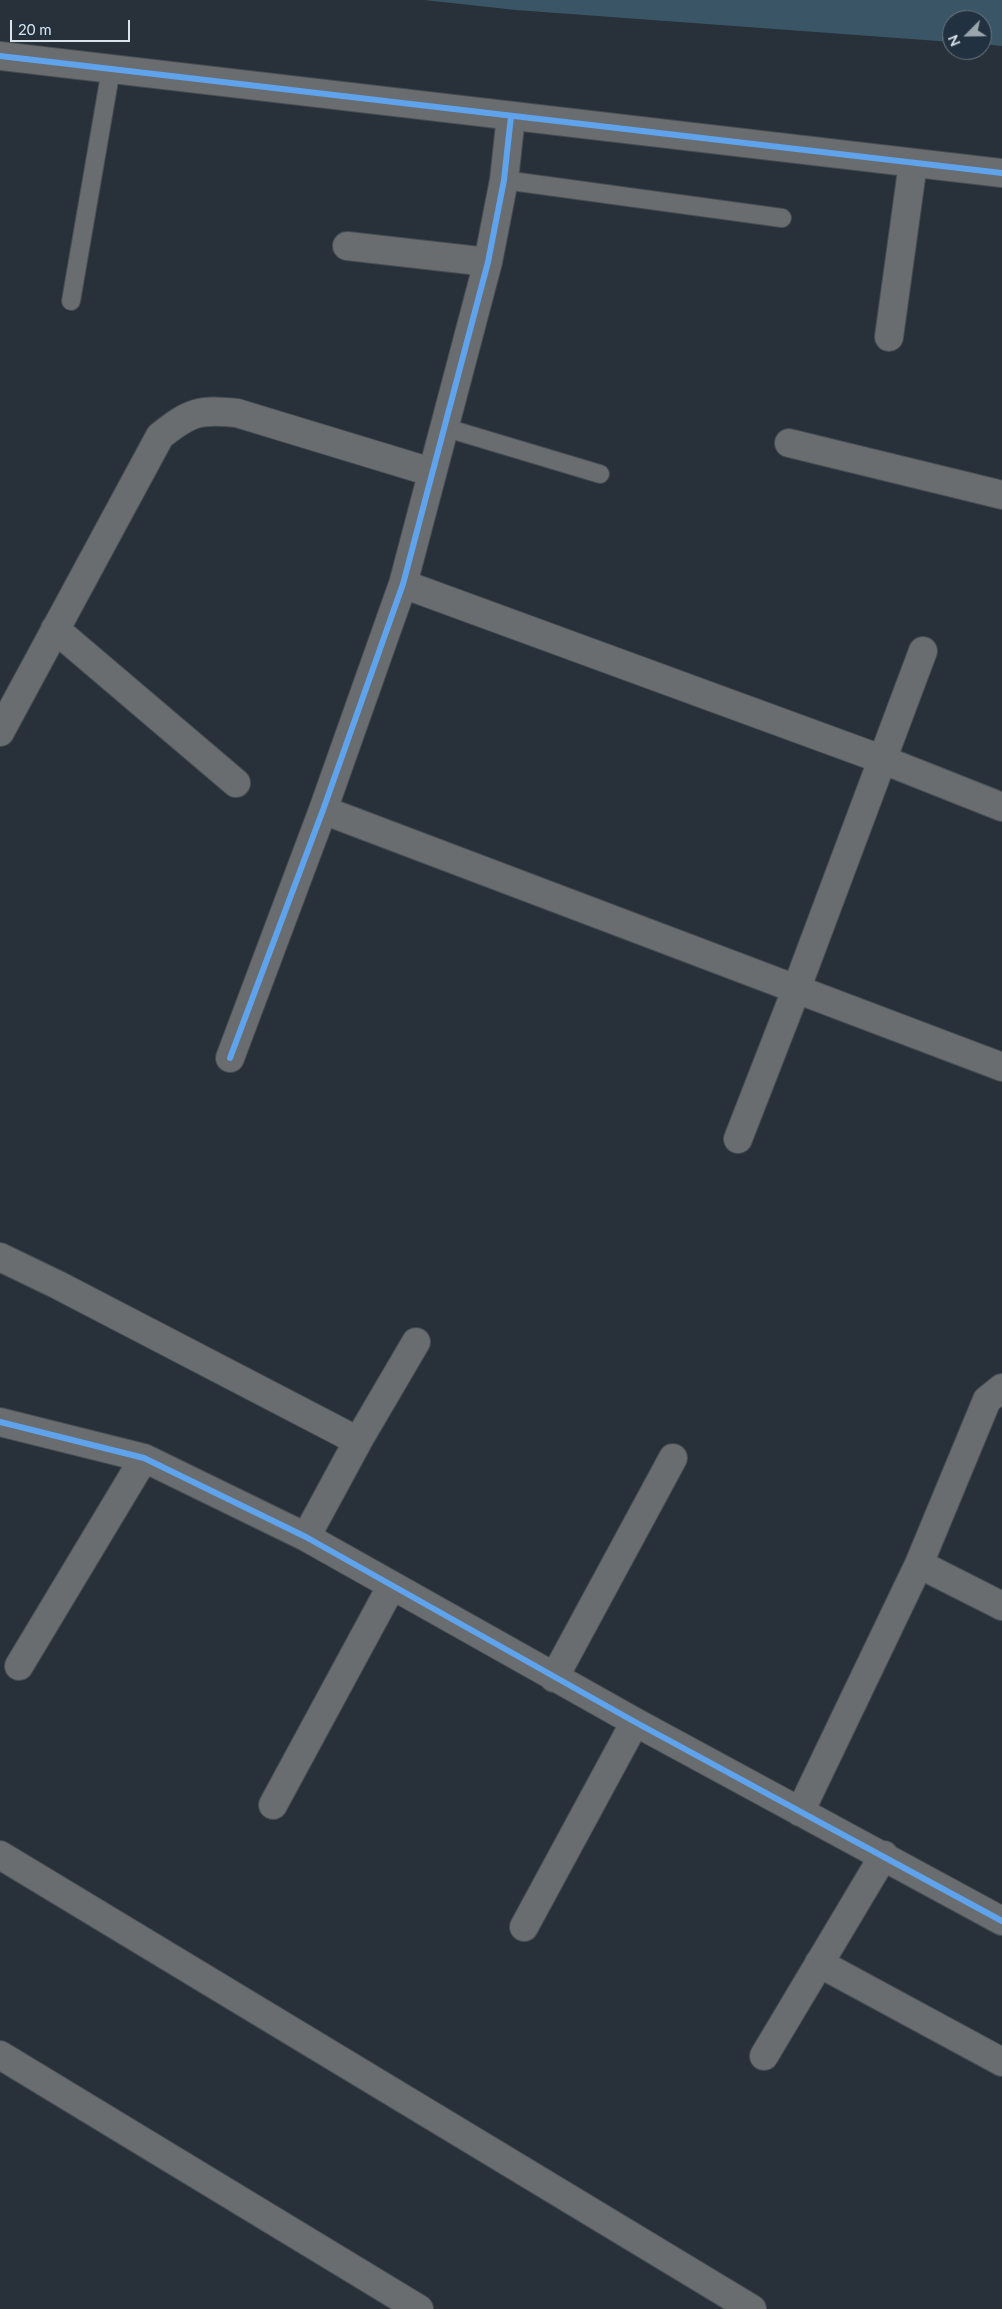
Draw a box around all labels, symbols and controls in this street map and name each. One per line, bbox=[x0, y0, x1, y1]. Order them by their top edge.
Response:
scale bar bbox=[12, 10, 132, 42]
north arrow bbox=[942, 10, 992, 60]
text: 20 m bbox=[18, 20, 52, 38]
text: N bbox=[944, 32, 964, 49]

